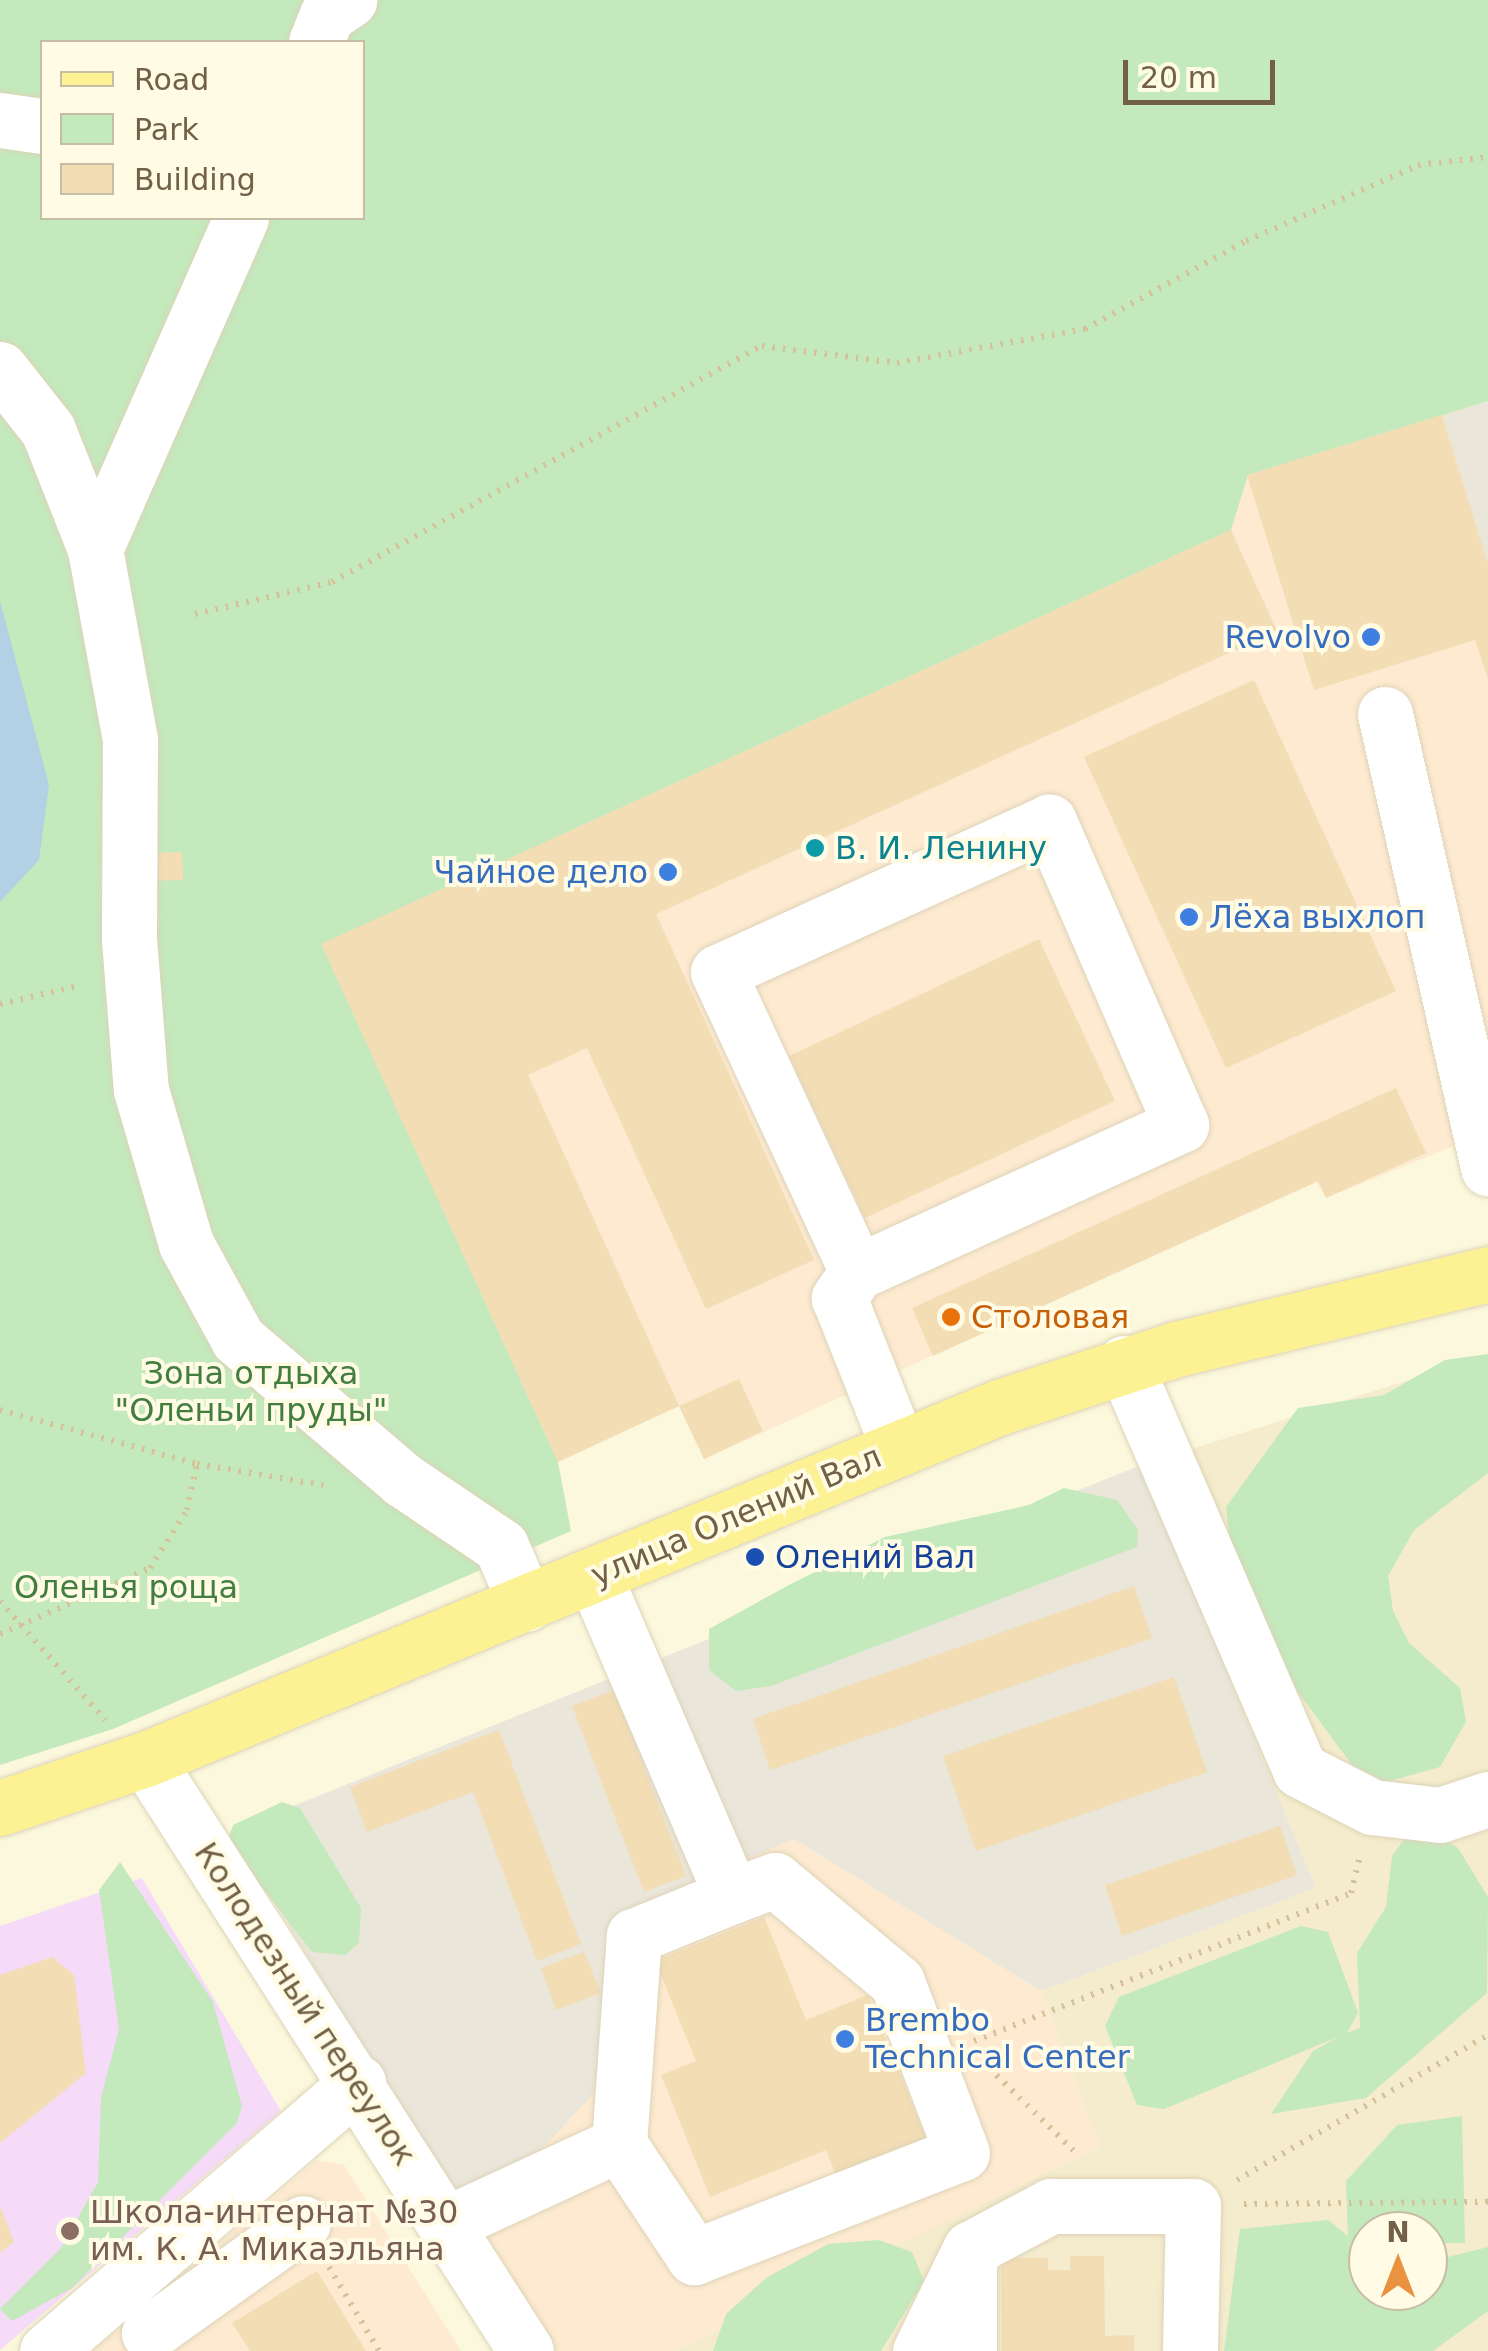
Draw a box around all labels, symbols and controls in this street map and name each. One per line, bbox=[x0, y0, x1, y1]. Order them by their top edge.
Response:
legend bbox=[40, 40, 365, 220]
scale bar bbox=[1128, 40, 1280, 102]
text: 20 m bbox=[1140, 60, 1217, 95]
text: Road bbox=[134, 62, 209, 97]
text: Park bbox=[134, 112, 199, 147]
text: Building bbox=[134, 162, 256, 197]
place label: Revolvo bbox=[1225, 618, 1351, 656]
marker: Revolvo bbox=[1360, 626, 1382, 648]
place label: В. И. Ленину bbox=[835, 829, 1047, 867]
marker: В. И. Ленину bbox=[804, 837, 826, 859]
place label: Чайное дело bbox=[433, 853, 648, 891]
marker: Чайное дело bbox=[657, 861, 679, 883]
place label: Лёха выхлоп bbox=[1209, 898, 1425, 936]
marker: Лёха выхлоп bbox=[1178, 906, 1200, 928]
place label: Столовая bbox=[971, 1298, 1129, 1336]
marker: Столовая bbox=[940, 1306, 962, 1328]
park label: Зона отдыха "Оленьи пруды" bbox=[114, 1355, 388, 1430]
street label: улица Олений Вал bbox=[585, 1437, 887, 1595]
place label: Олений Вал bbox=[775, 1538, 975, 1576]
marker: Олений Вал bbox=[744, 1546, 766, 1568]
park label: Оленья роща bbox=[14, 1568, 238, 1606]
street label: Колодезный переулок bbox=[186, 1835, 424, 2173]
place label: Brembo Technical Center bbox=[865, 2002, 1130, 2077]
marker: Brembo Technical Center bbox=[834, 2028, 856, 2050]
place label: Школа-интернат №30 им. К. А. Микаэльяна bbox=[90, 2194, 458, 2269]
north arrow bbox=[1348, 2211, 1448, 2311]
text: N bbox=[1386, 2216, 1410, 2249]
marker: Школа-интернат №30 им. К. А. Микаэльяна bbox=[59, 2220, 81, 2242]

